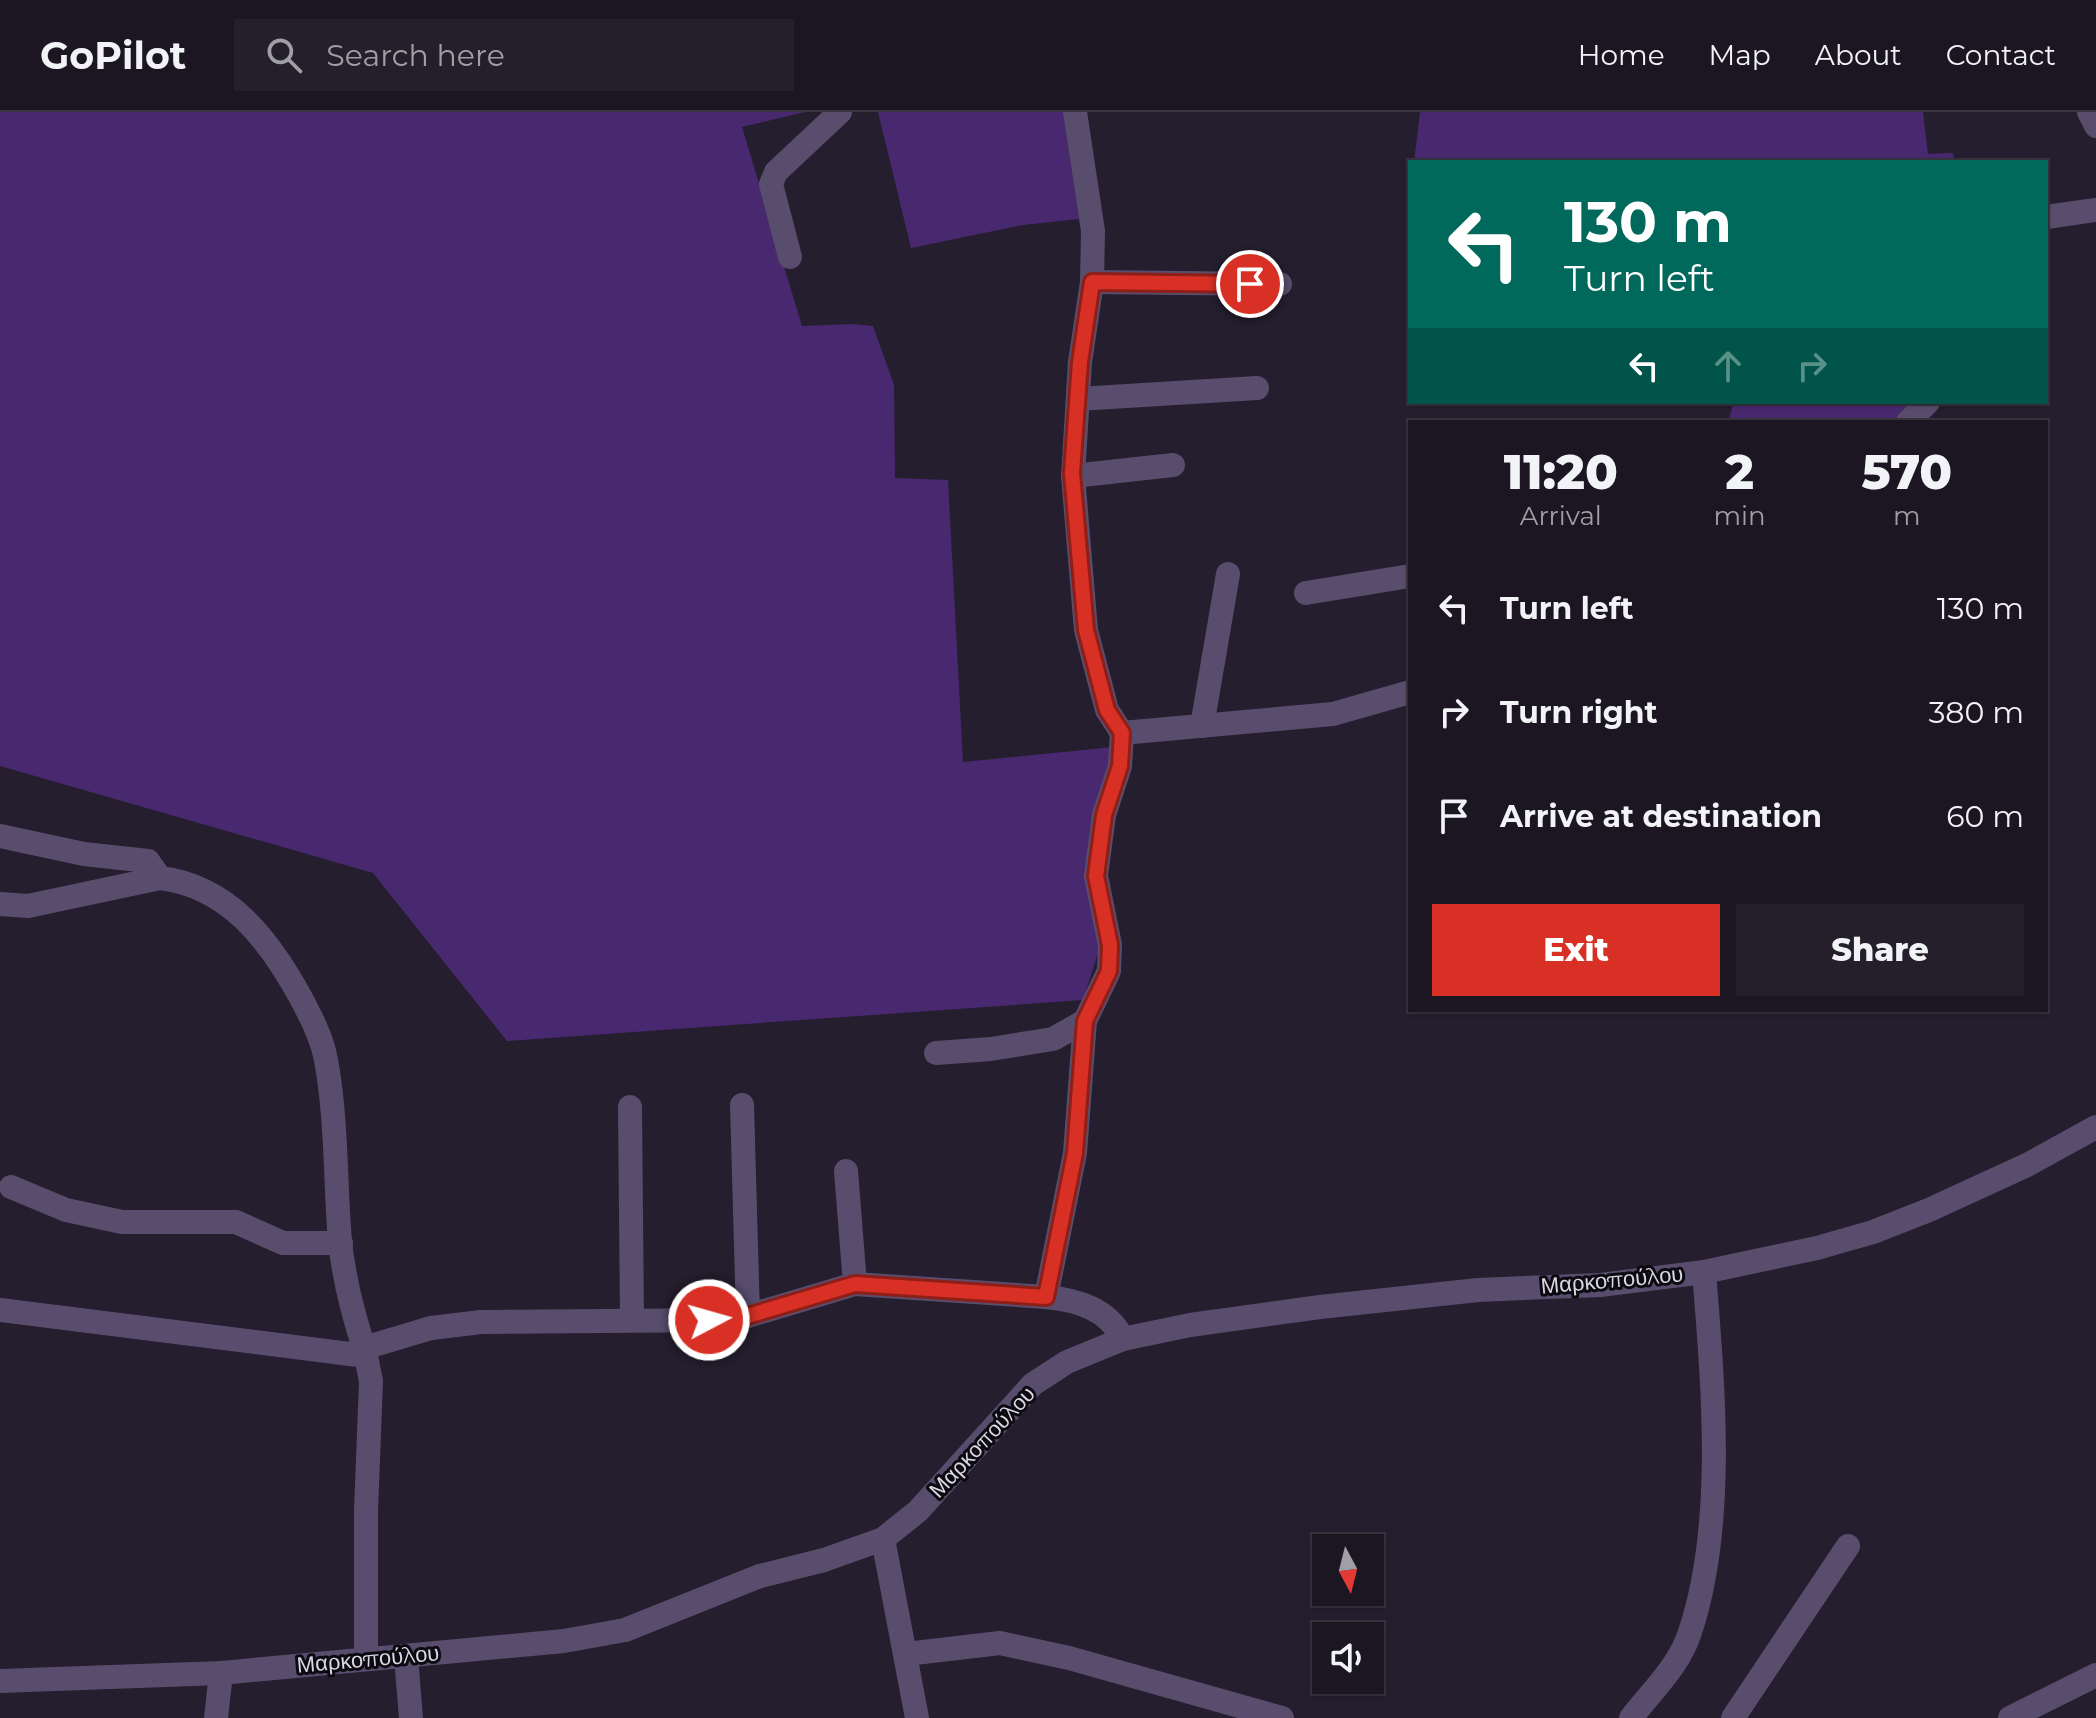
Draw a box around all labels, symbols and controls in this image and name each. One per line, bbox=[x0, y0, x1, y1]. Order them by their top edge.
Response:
search box bbox=[234, 19, 794, 91]
text: GoPilot bbox=[40, 32, 186, 79]
icon: search bbox=[262, 33, 306, 77]
text: Search here bbox=[326, 37, 505, 74]
text: Home bbox=[1578, 38, 1665, 72]
text: Map bbox=[1709, 38, 1771, 72]
text: About bbox=[1815, 38, 1902, 72]
text: Contact bbox=[1946, 38, 2056, 72]
text: 130 m bbox=[1564, 188, 1732, 256]
icon: left bbox=[1432, 192, 1536, 296]
pin bbox=[1216, 250, 1284, 318]
text: Turn left bbox=[1564, 256, 1715, 300]
icon: arrive bbox=[1228, 262, 1272, 306]
icon: left bbox=[1622, 344, 1666, 388]
icon: ahead bbox=[1706, 344, 1750, 388]
icon: right bbox=[1790, 344, 1834, 388]
text: 11:20 bbox=[1504, 443, 1618, 501]
text: 2 bbox=[1725, 443, 1754, 501]
text: 570 bbox=[1861, 443, 1952, 501]
text: Arrival bbox=[1520, 500, 1602, 532]
text: min bbox=[1714, 500, 1766, 532]
text: m bbox=[1893, 500, 1921, 532]
icon: left bbox=[1432, 586, 1476, 630]
text: Turn left bbox=[1500, 590, 1633, 627]
text: 130 m bbox=[1937, 590, 2024, 627]
icon: right bbox=[1432, 690, 1476, 734]
text: Turn right bbox=[1500, 694, 1657, 731]
text: 380 m bbox=[1928, 694, 2024, 731]
icon: arrive bbox=[1432, 794, 1476, 838]
text: Arrive at destination bbox=[1500, 798, 1822, 835]
text: 60 m bbox=[1946, 798, 2024, 835]
button: Exit bbox=[1432, 904, 1720, 996]
button: Share bbox=[1736, 904, 2024, 996]
street label: Μαρκοπούλου bbox=[1540, 1260, 1684, 1300]
position arrow bbox=[667, 1278, 751, 1362]
street label: Μαρκοπούλου bbox=[923, 1381, 1041, 1503]
north arrow bbox=[1312, 1534, 1384, 1606]
map controls bbox=[1312, 1534, 1384, 1694]
button: sound bbox=[1312, 1622, 1384, 1694]
street label: Μαρκοπούλου bbox=[296, 1639, 440, 1679]

